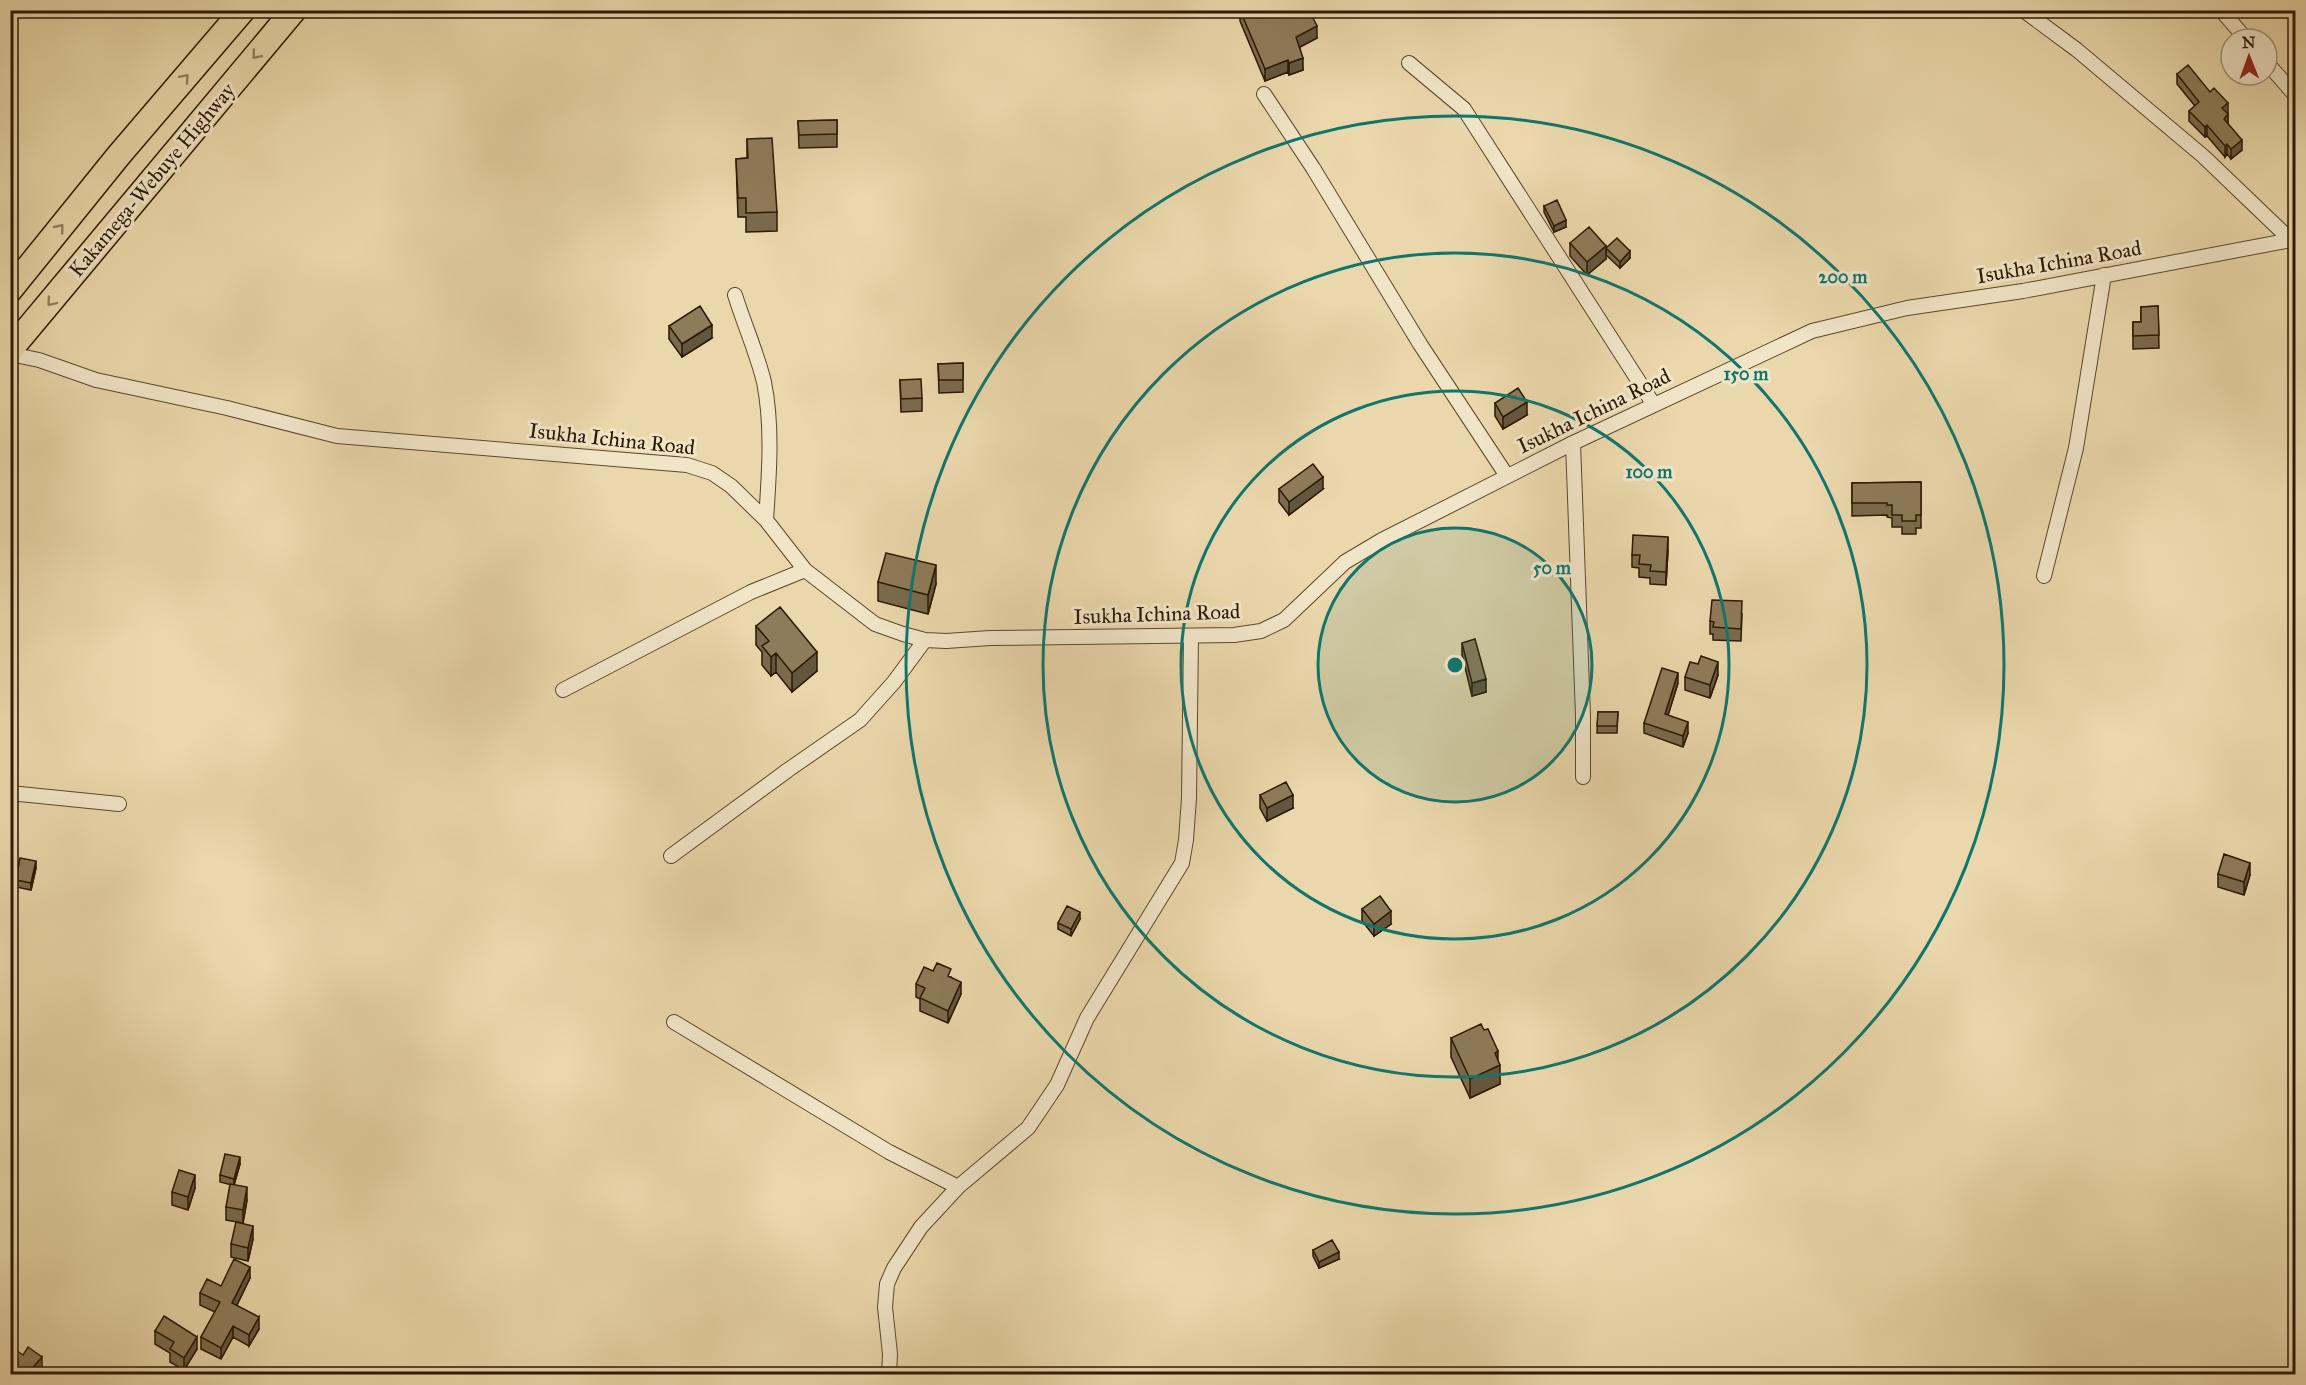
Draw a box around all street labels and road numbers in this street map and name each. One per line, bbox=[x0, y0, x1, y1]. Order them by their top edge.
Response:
street label: Kakamega-Webuye Highway bbox=[63, 77, 242, 282]
street label: Isukha Ichina Road bbox=[1975, 235, 2144, 289]
street label: Isukha Ichina Road bbox=[1513, 363, 1675, 459]
street label: Isukha Ichina Road bbox=[528, 417, 697, 461]
street label: Isukha Ichina Road bbox=[1073, 598, 1241, 630]

